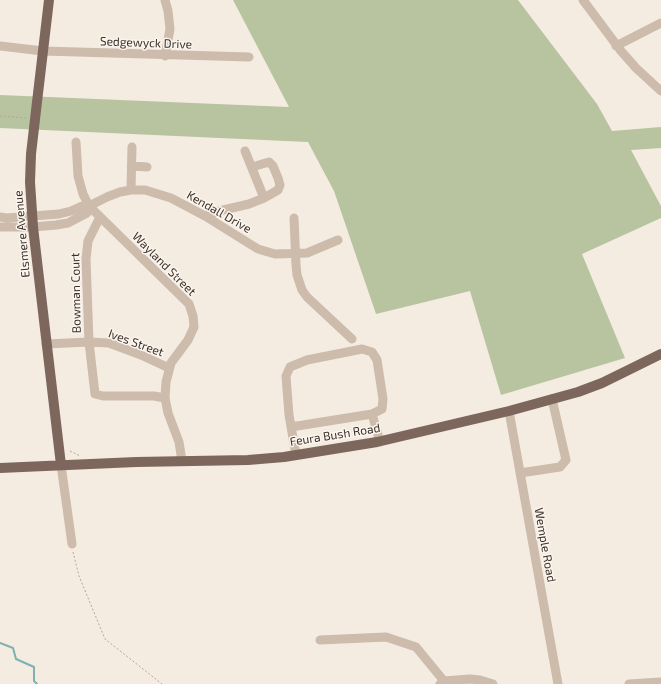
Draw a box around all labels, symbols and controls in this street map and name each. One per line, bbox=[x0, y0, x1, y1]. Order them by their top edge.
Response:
street label: Sedgewyck Drive bbox=[100, 34, 192, 52]
street label: Kendall Drive bbox=[184, 188, 254, 236]
street label: Elsmere Avenue bbox=[11, 190, 33, 278]
street label: Wayland Street bbox=[129, 229, 199, 299]
street label: Bowman Court bbox=[68, 253, 84, 333]
street label: Ives Street bbox=[106, 326, 166, 360]
street label: Feura Bush Road bbox=[289, 421, 381, 449]
street label: Wemple Road bbox=[531, 507, 559, 583]

